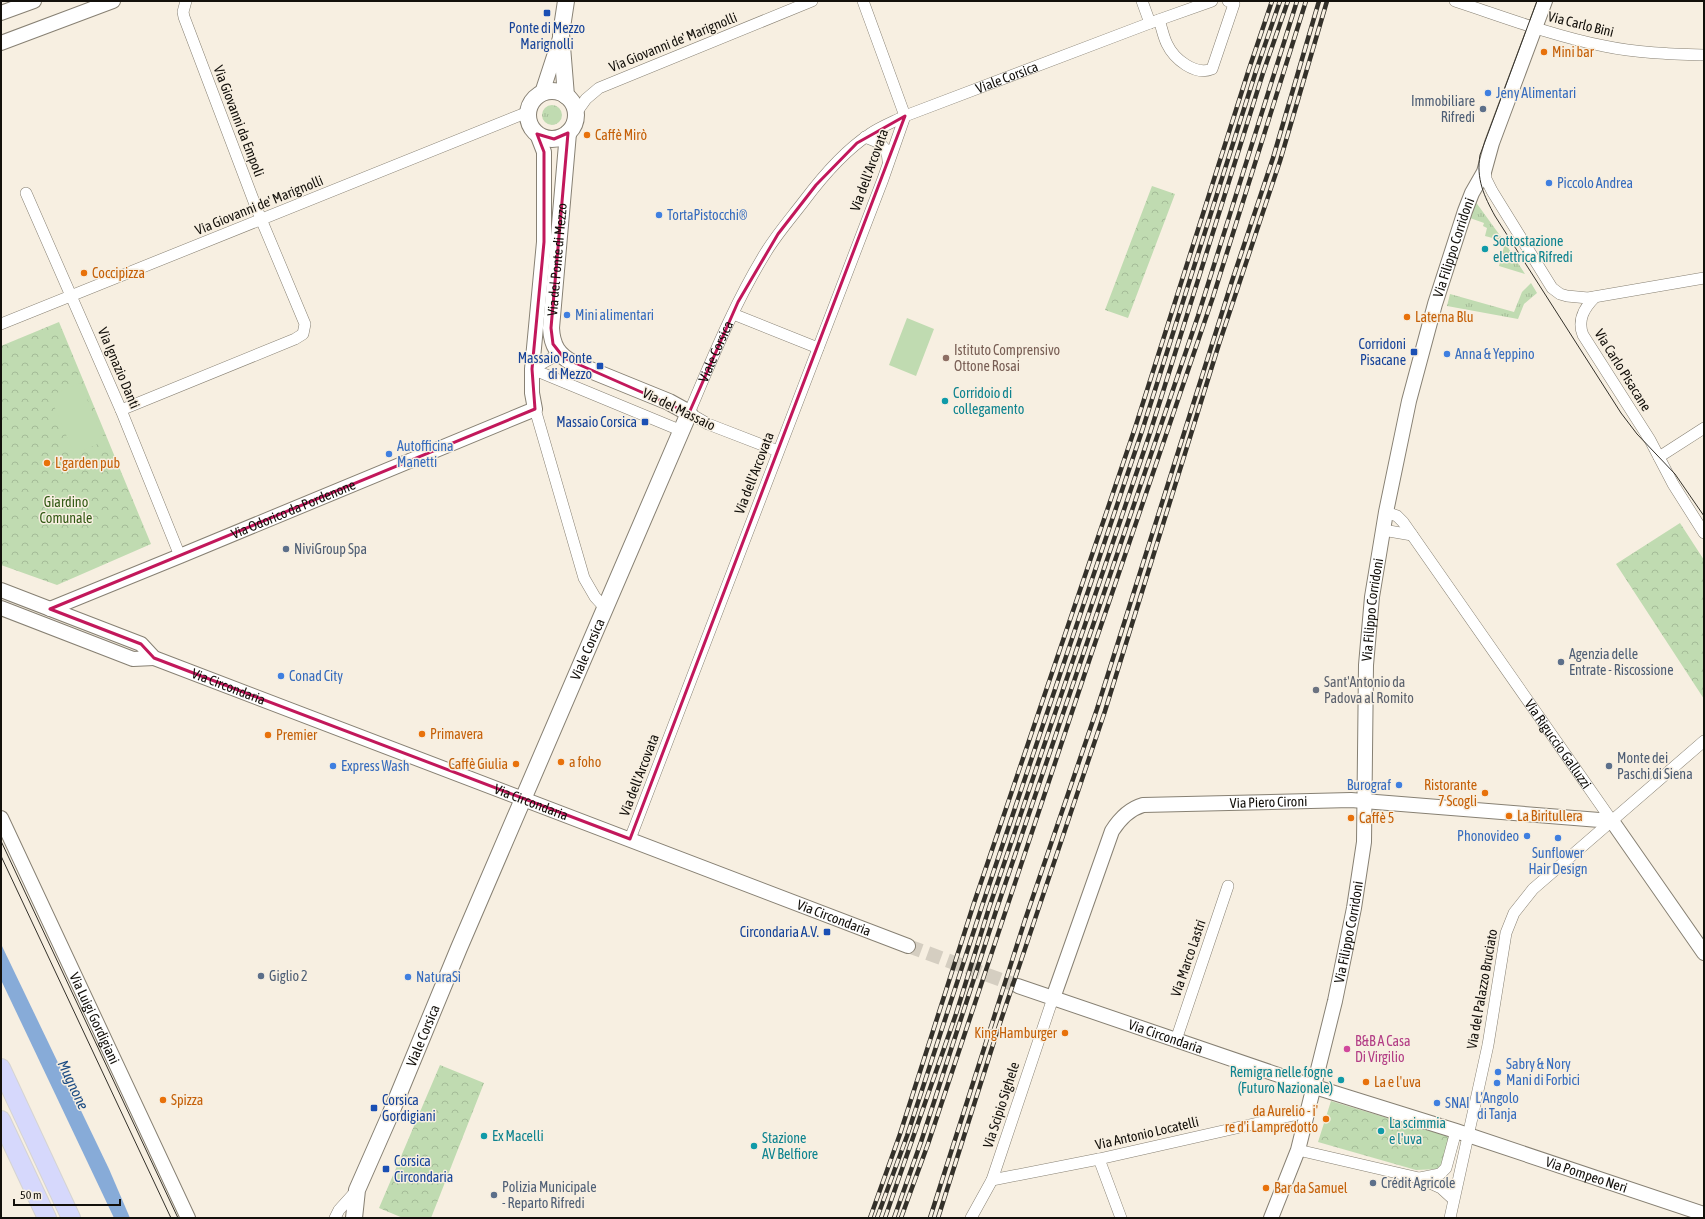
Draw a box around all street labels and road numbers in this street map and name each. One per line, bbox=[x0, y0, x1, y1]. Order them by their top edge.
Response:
street label: Via Carlo Bini bbox=[1546, 8, 1616, 40]
street label: Via Giovanni de' Marignolli bbox=[607, 9, 739, 75]
street label: Viale Corsica bbox=[973, 58, 1040, 96]
street label: Via Giovanni da Empoli bbox=[210, 63, 268, 179]
street label: Via dell'Arcovata bbox=[847, 127, 891, 213]
street label: Via Giovanni de' Marignolli bbox=[193, 172, 325, 238]
street label: Via Filippo Corridoni bbox=[1430, 195, 1477, 299]
street label: Via del Ponte di Mezzo bbox=[544, 202, 570, 317]
street label: Viale Corsica bbox=[695, 318, 736, 385]
street label: Via Ignazio Danti bbox=[95, 325, 143, 411]
street label: Via Carlo Pisacane bbox=[1591, 326, 1655, 414]
street label: Via del Massaio bbox=[640, 384, 718, 434]
street label: Via dell'Arcovata bbox=[731, 430, 777, 516]
street label: Via Odorico da Pordenone bbox=[229, 476, 358, 542]
street label: Via Filippo Corridoni bbox=[1358, 557, 1386, 662]
street label: Viale Corsica bbox=[567, 616, 608, 682]
street label: Via Circondaria bbox=[189, 665, 268, 708]
street label: Via Riguccio Galluzzi bbox=[1521, 696, 1595, 792]
street label: Via dell'Arcovata bbox=[616, 732, 662, 818]
street label: Via Circondaria bbox=[492, 781, 570, 823]
street label: Via Piero Cironi bbox=[1230, 793, 1308, 811]
street label: Via Filippo Corridoni bbox=[1331, 880, 1366, 985]
street label: Via Circondaria bbox=[795, 896, 873, 939]
street label: Via Marco Lastri bbox=[1167, 917, 1209, 999]
street label: Via del Palazzo Bruciato bbox=[1464, 928, 1500, 1050]
street label: Via Luigi Gordigiani bbox=[66, 970, 123, 1066]
street label: Viale Corsica bbox=[403, 1002, 443, 1069]
street label: Via Circondaria bbox=[1126, 1016, 1205, 1057]
street label: Via Scipio Sighele bbox=[980, 1060, 1022, 1150]
street label: Via Antonio Locatelli bbox=[1094, 1113, 1200, 1153]
street label: Via Pompeo Neri bbox=[1543, 1154, 1630, 1196]

